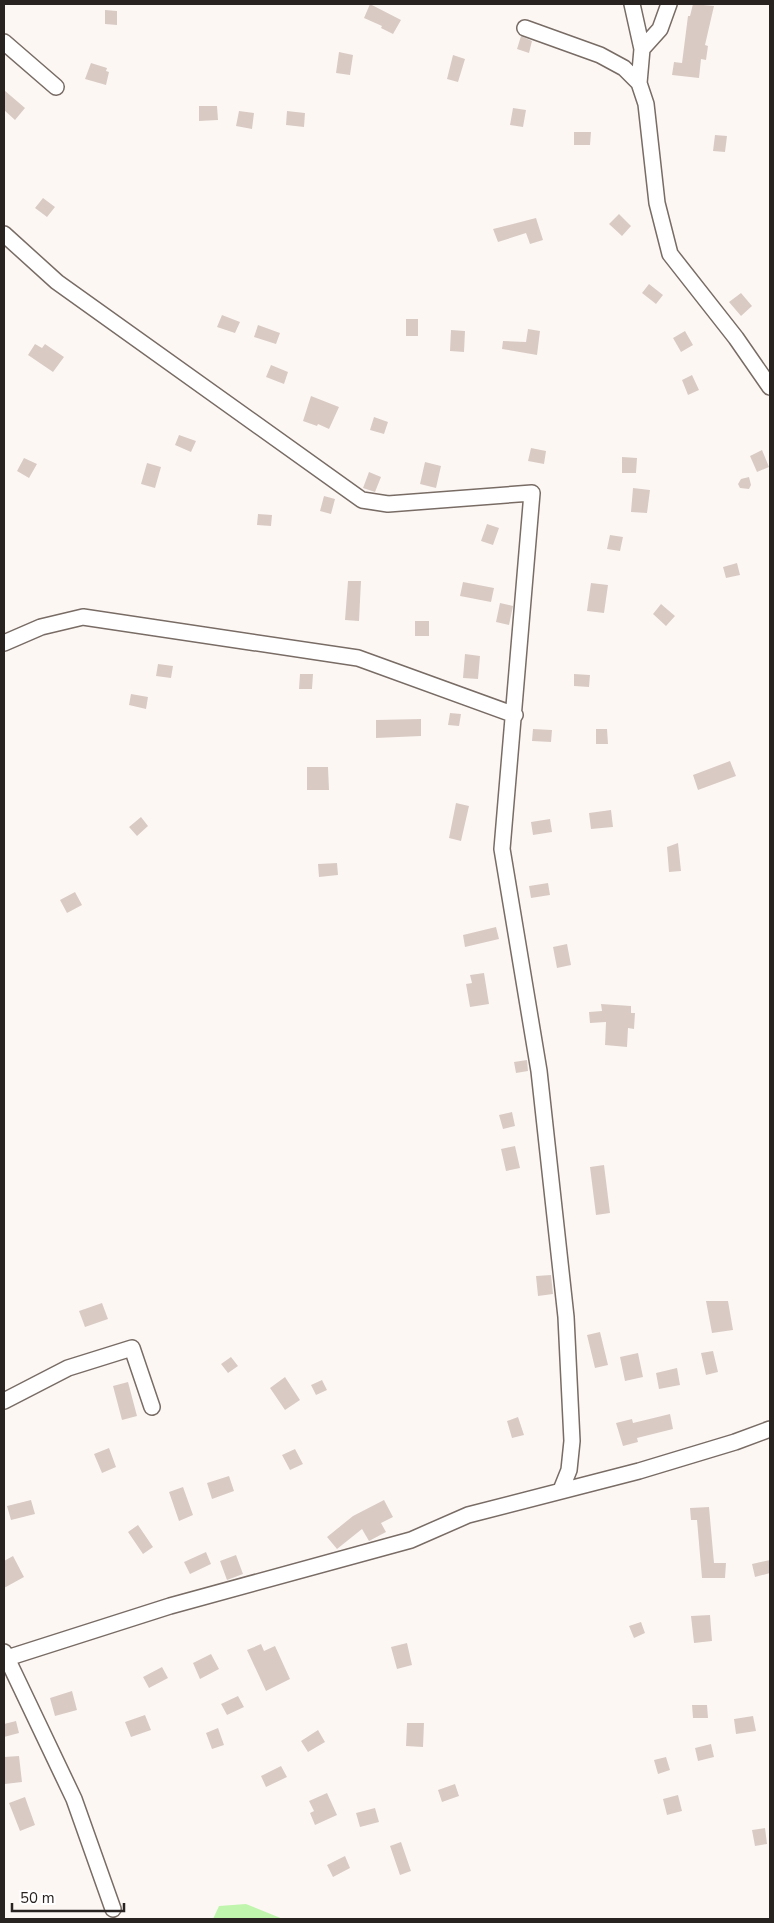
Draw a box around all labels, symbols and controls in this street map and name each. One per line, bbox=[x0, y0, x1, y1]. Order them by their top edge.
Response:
scale bar bbox=[12, 1880, 125, 1912]
text: 50 m bbox=[20, 1888, 55, 1908]

